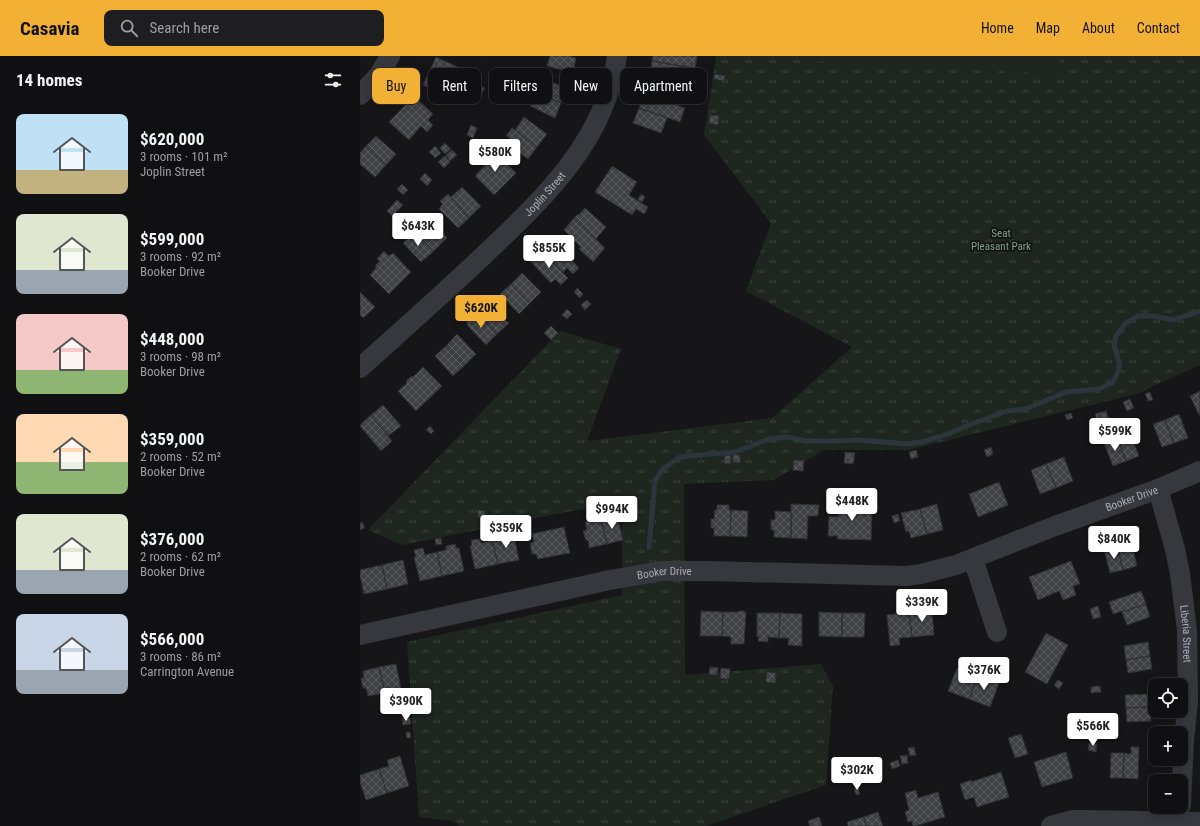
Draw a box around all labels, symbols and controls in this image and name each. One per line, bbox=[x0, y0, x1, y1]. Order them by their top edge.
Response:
search box bbox=[104, 10, 384, 46]
text: Casavia bbox=[20, 17, 80, 40]
icon: search bbox=[118, 17, 140, 39]
text: Search here bbox=[150, 19, 219, 37]
text: Home bbox=[981, 20, 1014, 36]
text: Map bbox=[1036, 20, 1060, 36]
text: About bbox=[1082, 20, 1115, 36]
text: Contact bbox=[1137, 20, 1180, 36]
chip: Buy bbox=[372, 68, 420, 104]
chip: Rent bbox=[428, 68, 481, 104]
chip: Filters bbox=[489, 68, 552, 104]
chip: New bbox=[560, 68, 612, 104]
chip: Apartment bbox=[620, 68, 707, 104]
icon: filters bbox=[322, 69, 344, 91]
text: 14 homes bbox=[16, 70, 82, 90]
text: $620,000 bbox=[140, 129, 204, 149]
icon: home bbox=[48, 130, 96, 178]
pin: $580K bbox=[467, 139, 523, 173]
text: $580K bbox=[478, 144, 512, 159]
text: 3 rooms · 101 m² bbox=[140, 149, 227, 164]
text: Joplin Street bbox=[140, 164, 205, 179]
street label: Joplin Street bbox=[522, 169, 568, 219]
pin: $643K bbox=[390, 213, 446, 247]
text: $643K bbox=[401, 218, 435, 233]
park label: Seat Pleasant Park bbox=[971, 227, 1031, 253]
text: $599,000 bbox=[140, 229, 204, 249]
icon: home bbox=[48, 230, 96, 278]
pin: $855K bbox=[521, 235, 577, 269]
text: $855K bbox=[532, 240, 566, 255]
text: 3 rooms · 92 m² bbox=[140, 249, 221, 264]
text: Booker Drive bbox=[140, 264, 205, 279]
pin: $620K bbox=[453, 295, 509, 329]
text: $620K bbox=[464, 300, 498, 315]
text: $448,000 bbox=[140, 329, 204, 349]
icon: home bbox=[48, 330, 96, 378]
text: 3 rooms · 98 m² bbox=[140, 349, 221, 364]
text: Booker Drive bbox=[140, 364, 205, 379]
pin: $599K bbox=[1087, 418, 1143, 452]
text: $599K bbox=[1098, 423, 1132, 438]
text: $359,000 bbox=[140, 429, 204, 449]
icon: home bbox=[48, 430, 96, 478]
text: 2 rooms · 52 m² bbox=[140, 449, 221, 464]
text: Booker Drive bbox=[140, 464, 205, 479]
street label: Booker Drive bbox=[1104, 484, 1160, 514]
pin: $448K bbox=[824, 488, 880, 522]
text: $448K bbox=[835, 493, 869, 508]
pin: $994K bbox=[584, 496, 640, 530]
text: $994K bbox=[595, 501, 629, 516]
pin: $359K bbox=[478, 515, 534, 549]
text: $359K bbox=[489, 520, 523, 535]
pin: $840K bbox=[1086, 526, 1142, 560]
text: $376,000 bbox=[140, 529, 204, 549]
icon: home bbox=[48, 530, 96, 578]
text: $840K bbox=[1097, 531, 1131, 546]
text: 2 rooms · 62 m² bbox=[140, 549, 221, 564]
text: Booker Drive bbox=[140, 564, 205, 579]
street label: Booker Drive bbox=[636, 565, 692, 582]
pin: $339K bbox=[894, 589, 950, 623]
text: $339K bbox=[905, 594, 939, 609]
street label: Liberia Street bbox=[1177, 604, 1193, 663]
text: $566,000 bbox=[140, 629, 204, 649]
icon: home bbox=[48, 630, 96, 678]
text: 3 rooms · 86 m² bbox=[140, 649, 221, 664]
pin: $376K bbox=[956, 657, 1012, 691]
text: $376K bbox=[967, 662, 1001, 677]
text: Carrington Avenue bbox=[140, 664, 234, 679]
map controls bbox=[1148, 678, 1188, 814]
button: locate bbox=[1148, 678, 1188, 718]
pin: $390K bbox=[378, 688, 434, 722]
text: $390K bbox=[389, 693, 423, 708]
pin: $566K bbox=[1065, 713, 1121, 747]
text: $566K bbox=[1076, 718, 1110, 733]
button: + bbox=[1148, 726, 1188, 766]
pin: $302K bbox=[829, 757, 885, 791]
text: $302K bbox=[840, 762, 874, 777]
button: − bbox=[1148, 774, 1188, 814]

